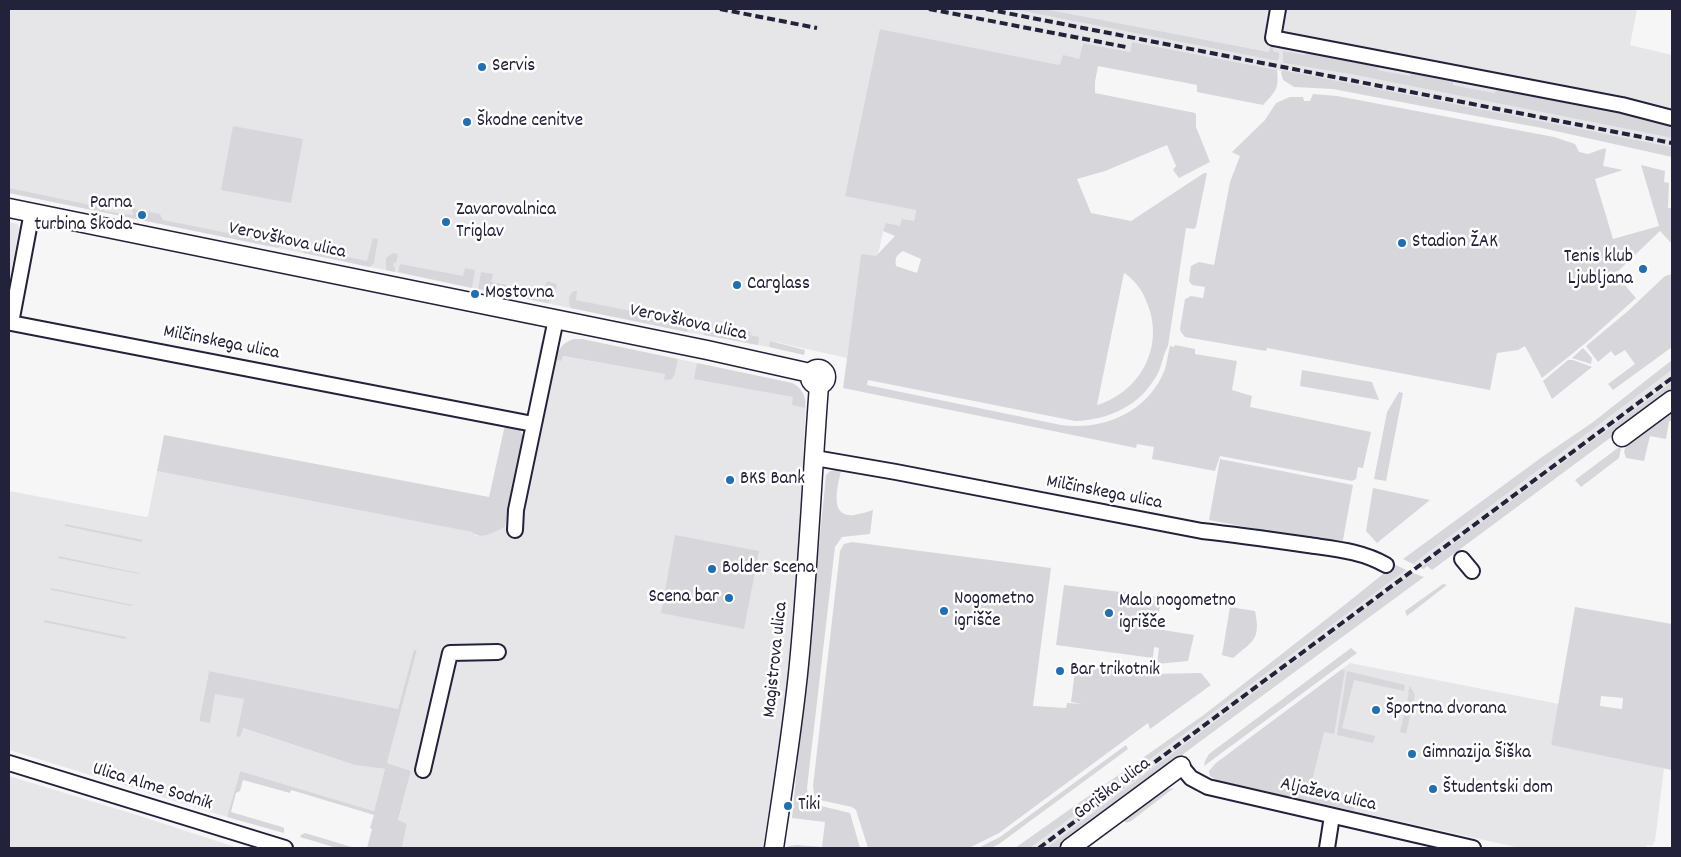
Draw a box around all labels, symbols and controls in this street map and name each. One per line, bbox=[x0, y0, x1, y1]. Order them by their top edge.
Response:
place label: Servis bbox=[492, 56, 535, 78]
marker: Servis bbox=[476, 61, 488, 73]
place label: Škodne cenitve bbox=[477, 111, 583, 133]
marker: Škodne cenitve bbox=[461, 116, 473, 128]
place label: Parna turbina Škoda bbox=[34, 193, 132, 237]
place label: Zavarovalnica Triglav bbox=[456, 200, 556, 244]
marker: Parna turbina Škoda bbox=[136, 209, 148, 221]
marker: Zavarovalnica Triglav bbox=[440, 216, 452, 228]
street label: Verovškova ulica bbox=[226, 218, 348, 266]
place label: Stadion ŽAK bbox=[1412, 232, 1498, 254]
marker: Stadion ŽAK bbox=[1396, 237, 1408, 249]
place label: Tenis klub Ljubljana bbox=[1564, 247, 1633, 291]
marker: Tenis klub Ljubljana bbox=[1637, 263, 1649, 275]
place label: Carglass bbox=[747, 274, 810, 296]
marker: Carglass bbox=[731, 279, 743, 291]
place label: Mostovna bbox=[485, 283, 554, 305]
marker: Mostovna bbox=[469, 288, 481, 300]
street label: Verovškova ulica bbox=[627, 300, 749, 348]
street label: Milčinskega ulica bbox=[161, 322, 281, 366]
place label: BKS Bank bbox=[740, 469, 805, 491]
street label: Milčinskega ulica bbox=[1044, 472, 1164, 516]
marker: BKS Bank bbox=[724, 474, 736, 486]
place label: Bolder Scena bbox=[722, 558, 815, 580]
marker: Bolder Scena bbox=[706, 563, 718, 575]
place label: Scena bar bbox=[648, 587, 719, 609]
place label: Nogometno igrišče bbox=[954, 589, 1034, 633]
place label: Malo nogometno igrišče bbox=[1119, 591, 1236, 635]
marker: Scena bar bbox=[723, 592, 735, 604]
street label: Magistrova ulica bbox=[760, 601, 794, 719]
marker: Nogometno igrišče bbox=[938, 605, 950, 617]
marker: Malo nogometno igrišče bbox=[1103, 607, 1115, 619]
place label: Bar trikotnik bbox=[1070, 660, 1160, 682]
marker: Bar trikotnik bbox=[1054, 665, 1066, 677]
place label: Športna dvorana bbox=[1386, 699, 1506, 721]
marker: Športna dvorana bbox=[1370, 704, 1382, 716]
place label: Gimnazija Šiška bbox=[1422, 743, 1531, 765]
marker: Gimnazija Šiška bbox=[1406, 748, 1418, 760]
street label: Goriška ulica bbox=[1070, 754, 1156, 826]
street label: Ulica Alme Sodnik bbox=[89, 759, 215, 817]
street label: Aljaževa ulica bbox=[1278, 774, 1378, 818]
place label: Študentski dom bbox=[1443, 778, 1553, 800]
marker: Študentski dom bbox=[1427, 783, 1439, 795]
place label: Tiki bbox=[798, 795, 820, 817]
marker: Tiki bbox=[782, 800, 794, 812]

